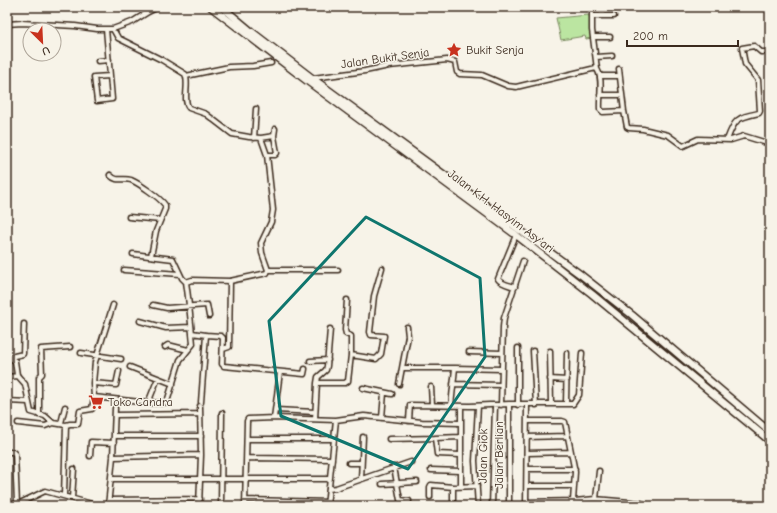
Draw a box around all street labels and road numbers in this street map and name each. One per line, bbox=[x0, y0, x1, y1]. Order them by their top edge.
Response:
street label: Jalan Bukit Senja bbox=[340, 45, 430, 71]
street label: Jalan K.H. Hasyim Asy'ari bbox=[445, 166, 557, 256]
street label: Jalan Berlian bbox=[492, 421, 506, 489]
street label: Jalan Giok bbox=[476, 428, 490, 483]

